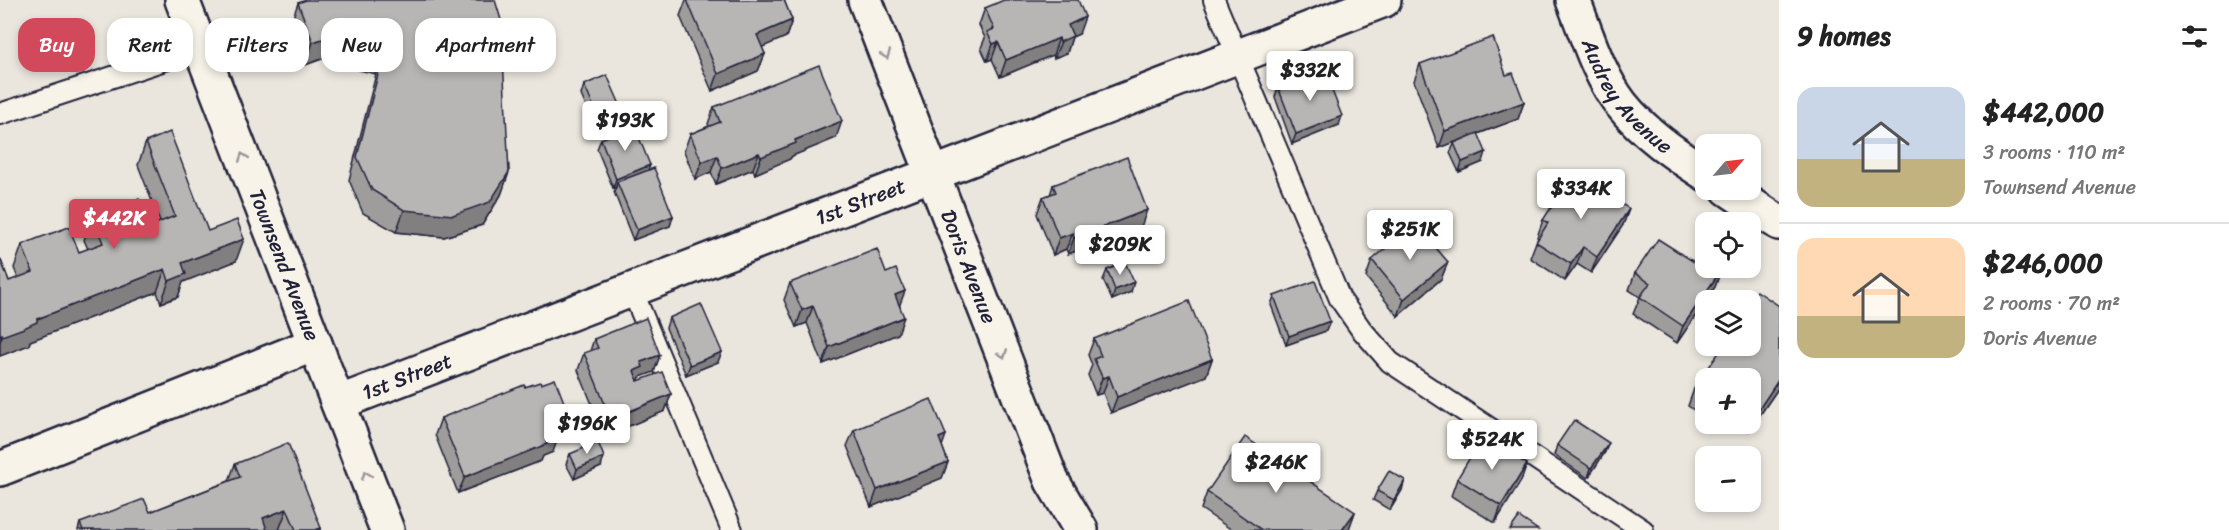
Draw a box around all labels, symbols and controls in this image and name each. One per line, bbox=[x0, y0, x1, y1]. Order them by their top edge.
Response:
text: 9 homes bbox=[1797, 13, 1891, 59]
chip: Buy bbox=[18, 18, 95, 72]
chip: Rent bbox=[107, 18, 193, 72]
chip: Filters bbox=[205, 18, 309, 72]
chip: New bbox=[321, 18, 403, 72]
chip: Apartment bbox=[415, 18, 556, 72]
icon: filters bbox=[2178, 20, 2211, 53]
street label: Audrey Avenue bbox=[1570, 32, 1681, 165]
one-way arrow bbox=[879, 48, 891, 59]
pin: $332K bbox=[1268, 51, 1352, 102]
text: $332K bbox=[1280, 53, 1340, 88]
text: $442,000 bbox=[1983, 89, 2104, 135]
pin: $193K bbox=[583, 101, 667, 152]
text: $193K bbox=[596, 103, 654, 138]
icon: home bbox=[1845, 111, 1917, 183]
north arrow bbox=[1695, 134, 1761, 200]
map controls bbox=[1695, 134, 1761, 512]
text: 3 rooms · 110 m² bbox=[1983, 135, 2125, 170]
one-way arrow bbox=[237, 152, 250, 162]
street label: 1st Street bbox=[810, 167, 911, 236]
pin: $334K bbox=[1539, 169, 1623, 220]
text: Townsend Avenue bbox=[1983, 170, 2136, 205]
text: $334K bbox=[1551, 171, 1611, 206]
street label: Townsend Avenue bbox=[238, 183, 331, 347]
pin: $442K bbox=[72, 199, 156, 250]
text: $442K bbox=[83, 201, 145, 236]
street label: Doris Avenue bbox=[929, 204, 1008, 329]
pin: $251K bbox=[1368, 210, 1452, 261]
text: $251K bbox=[1381, 212, 1439, 247]
button: locate bbox=[1695, 212, 1761, 278]
pin: $209K bbox=[1078, 225, 1162, 276]
text: $209K bbox=[1089, 227, 1151, 262]
text: $246,000 bbox=[1983, 240, 2103, 286]
icon: home bbox=[1845, 262, 1917, 334]
text: 2 rooms · 70 m² bbox=[1983, 286, 2120, 321]
button: layers bbox=[1695, 290, 1761, 356]
text: Doris Avenue bbox=[1983, 321, 2097, 356]
street label: 1st Street bbox=[356, 342, 458, 411]
one-way arrow bbox=[996, 347, 1008, 358]
button: + bbox=[1695, 368, 1761, 434]
pin: $196K bbox=[545, 404, 629, 455]
text: $196K bbox=[558, 406, 616, 441]
pin: $524K bbox=[1450, 420, 1534, 471]
text: $524K bbox=[1461, 422, 1523, 457]
pin: $246K bbox=[1234, 443, 1318, 494]
text: $246K bbox=[1245, 445, 1307, 480]
button: − bbox=[1695, 446, 1761, 512]
one-way arrow bbox=[361, 471, 373, 482]

